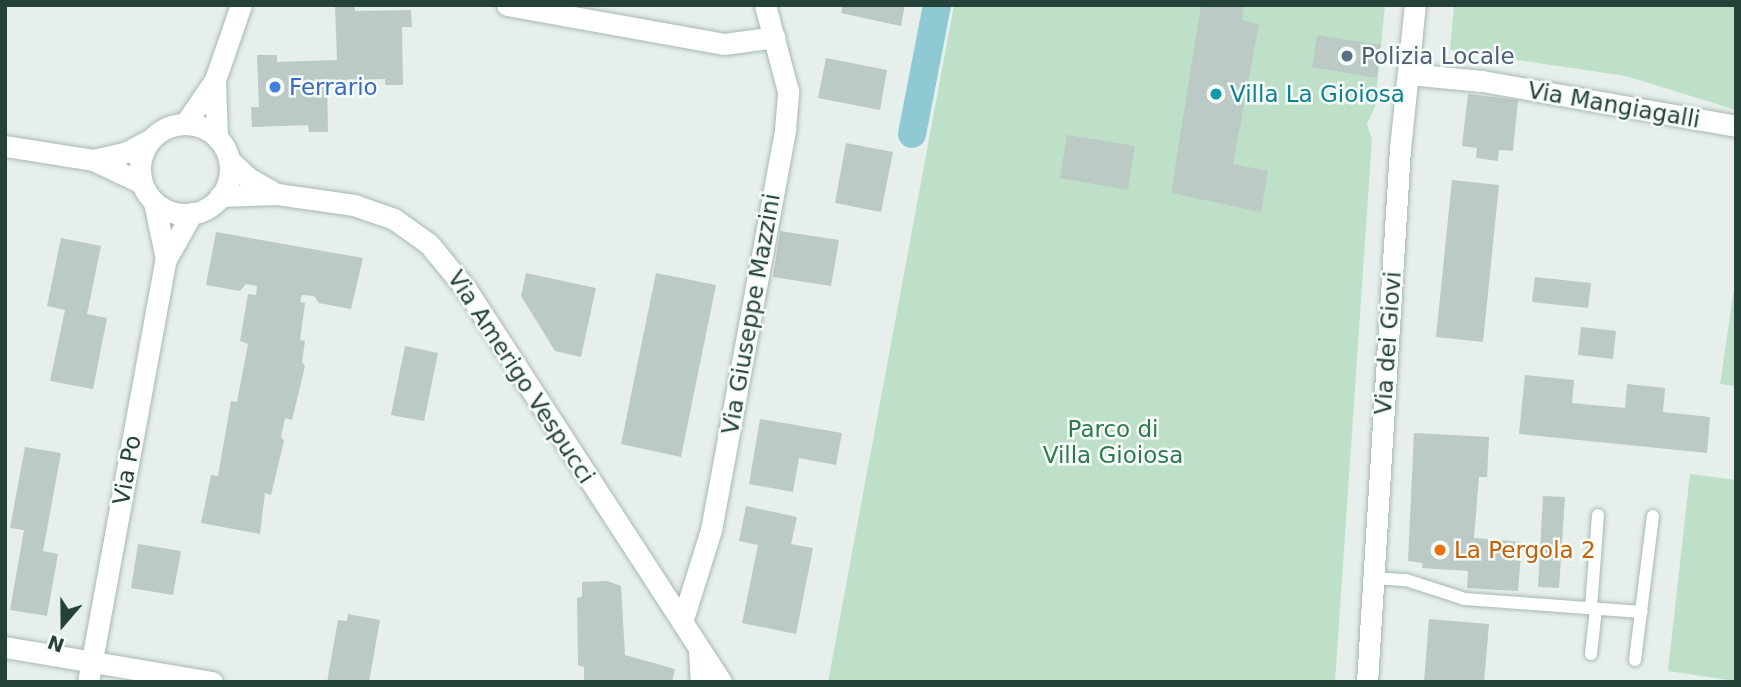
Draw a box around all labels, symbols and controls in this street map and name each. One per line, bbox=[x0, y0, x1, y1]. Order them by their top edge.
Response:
place label: Polizia Locale bbox=[1361, 42, 1515, 70]
marker: Polizia Locale bbox=[1339, 48, 1355, 64]
place label: Ferrario bbox=[289, 73, 378, 101]
street label: Via Mangiagalli bbox=[1526, 76, 1702, 134]
marker: Ferrario bbox=[267, 79, 283, 95]
place label: Villa La Gioiosa bbox=[1230, 80, 1405, 108]
marker: Villa La Gioiosa bbox=[1208, 86, 1224, 102]
street label: Via Giuseppe Mazzini bbox=[716, 191, 786, 437]
street label: Via Amerigo Vespucci bbox=[442, 265, 600, 489]
street label: Via dei Giovi bbox=[1369, 270, 1407, 416]
park label: Parco di Villa Gioiosa bbox=[1043, 415, 1183, 469]
street label: Via Po bbox=[107, 433, 147, 507]
place label: La Pergola 2 bbox=[1454, 536, 1596, 564]
marker: La Pergola 2 bbox=[1432, 542, 1448, 558]
north arrow bbox=[28, 589, 98, 659]
text: N bbox=[45, 631, 67, 657]

